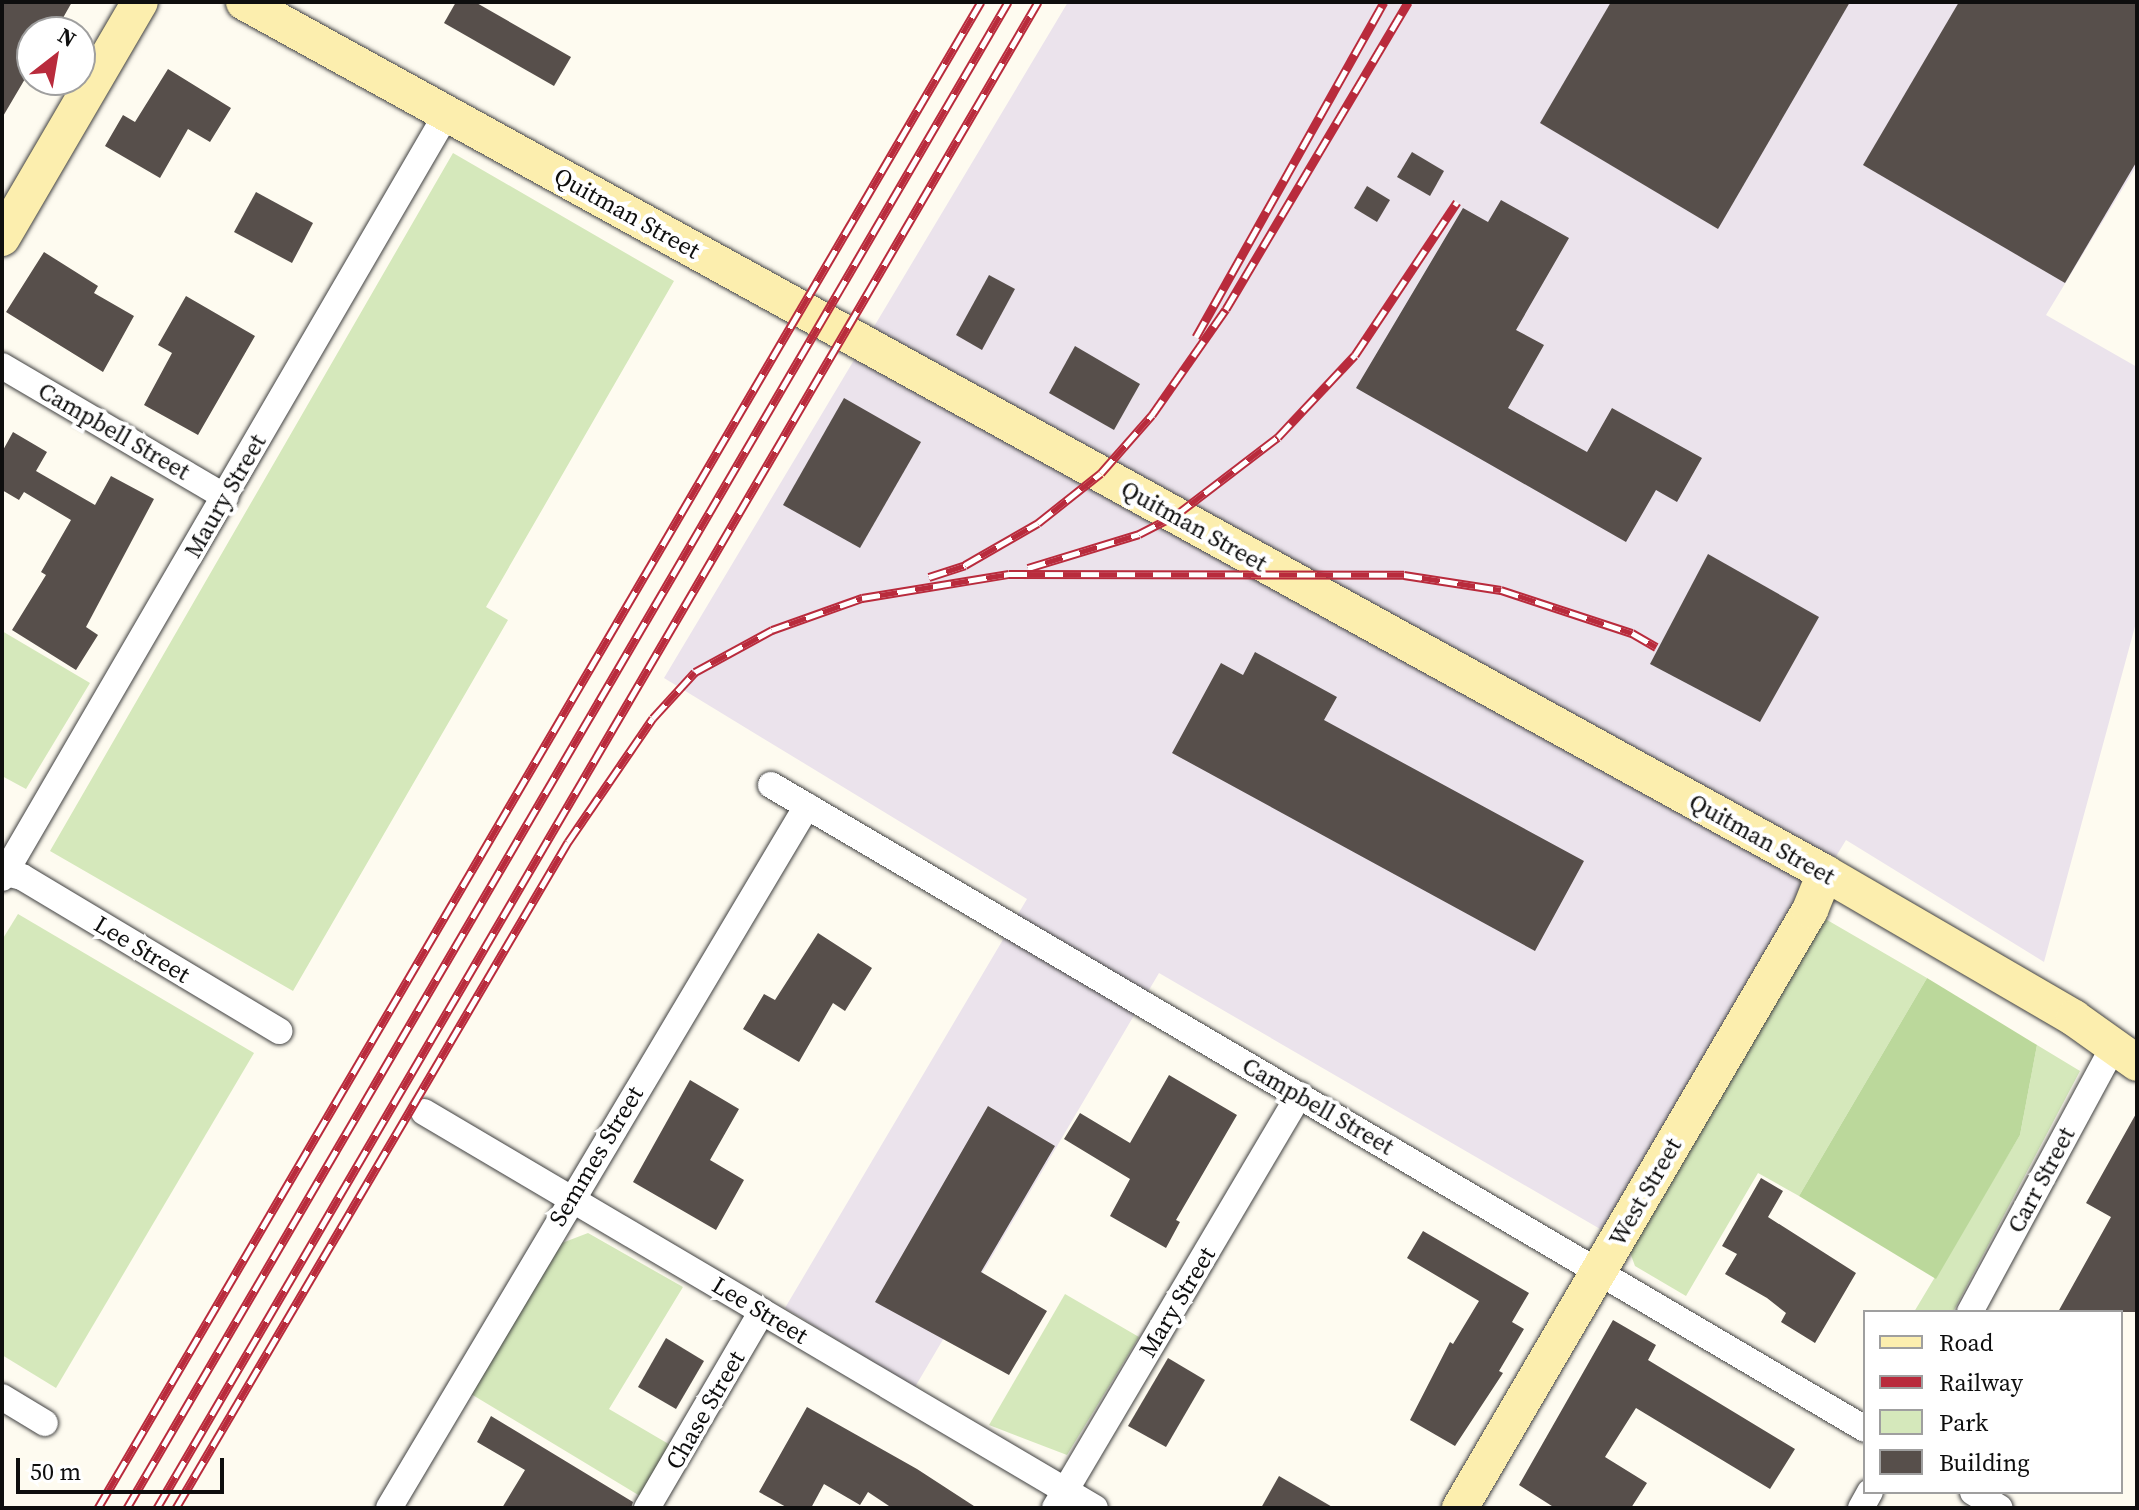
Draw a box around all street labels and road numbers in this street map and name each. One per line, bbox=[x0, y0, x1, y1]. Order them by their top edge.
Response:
street label: Quitman Street bbox=[549, 161, 705, 265]
street label: Campbell Street bbox=[33, 376, 195, 486]
street label: Maury Street bbox=[178, 429, 272, 563]
street label: Quitman Street bbox=[1116, 474, 1272, 578]
street label: Quitman Street bbox=[1684, 787, 1840, 891]
street label: Lee Street bbox=[89, 909, 195, 989]
street label: Campbell Street bbox=[1237, 1051, 1399, 1161]
street label: Semmes Street bbox=[543, 1081, 649, 1231]
street label: Carr Street bbox=[2001, 1122, 2081, 1238]
street label: West Street bbox=[1603, 1133, 1687, 1251]
street label: Mary Street bbox=[1133, 1242, 1221, 1362]
street label: Lee Street bbox=[707, 1270, 813, 1350]
street label: Chase Street bbox=[660, 1346, 750, 1474]

